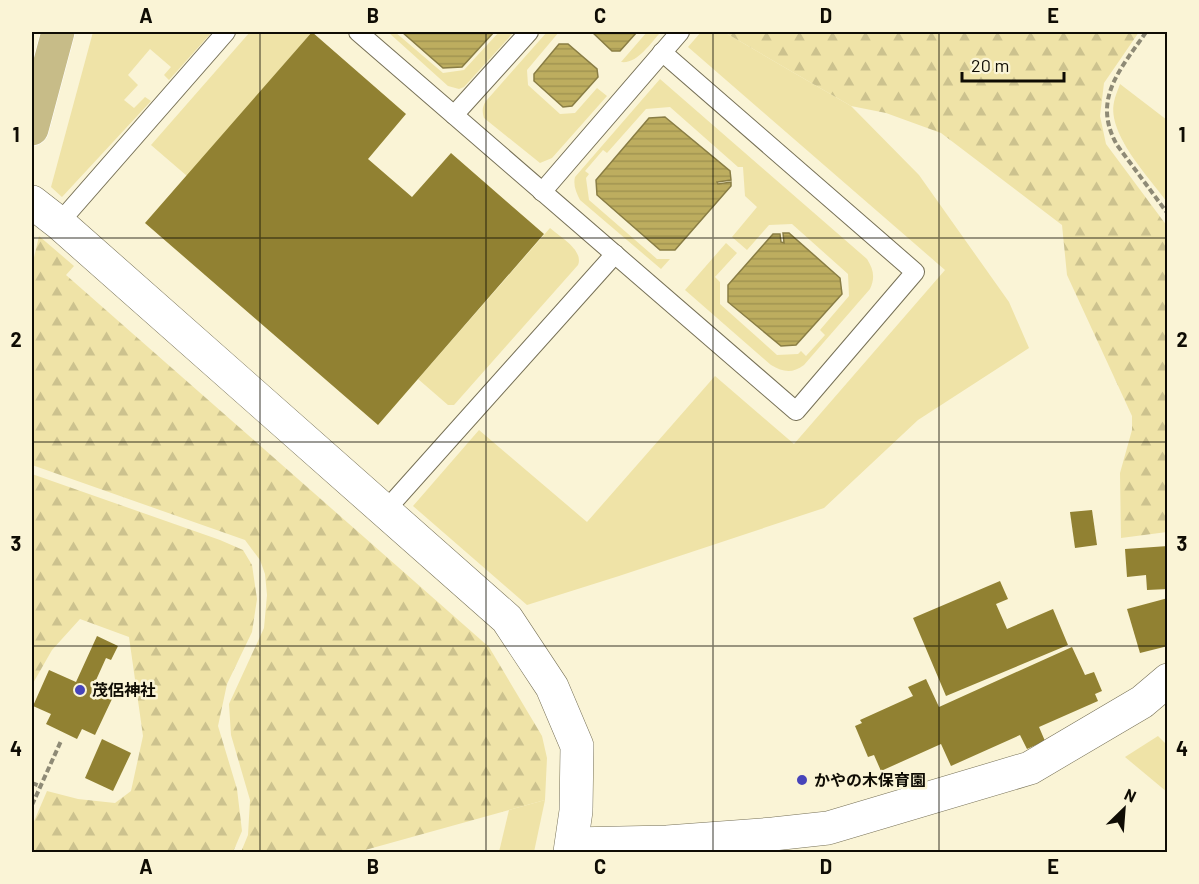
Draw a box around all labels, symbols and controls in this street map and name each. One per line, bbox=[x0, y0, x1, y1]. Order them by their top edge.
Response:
text: A bbox=[139, 3, 153, 27]
text: B bbox=[367, 3, 379, 27]
text: C bbox=[594, 3, 606, 27]
text: D bbox=[820, 3, 832, 27]
text: E bbox=[1047, 3, 1059, 27]
scale bar bbox=[962, 45, 1064, 83]
text: 20 m bbox=[971, 54, 1009, 76]
text: 1 bbox=[12, 122, 20, 146]
text: 1 bbox=[1178, 122, 1186, 146]
text: 2 bbox=[10, 327, 22, 351]
text: 2 bbox=[1176, 327, 1188, 351]
text: 3 bbox=[11, 531, 21, 555]
text: 3 bbox=[1177, 531, 1187, 555]
place label: 茂侶神社 bbox=[92, 680, 156, 699]
marker: 茂侶神社 bbox=[73, 683, 87, 697]
text: 4 bbox=[10, 736, 22, 760]
text: 4 bbox=[1176, 736, 1188, 760]
place label: かやの木保育園 bbox=[814, 770, 926, 789]
marker: かやの木保育園 bbox=[795, 773, 809, 787]
north arrow bbox=[1094, 779, 1154, 839]
text: N bbox=[1122, 784, 1139, 806]
text: A bbox=[139, 854, 153, 878]
text: B bbox=[367, 854, 379, 878]
text: C bbox=[594, 854, 606, 878]
text: D bbox=[820, 854, 832, 878]
text: E bbox=[1047, 854, 1059, 878]

